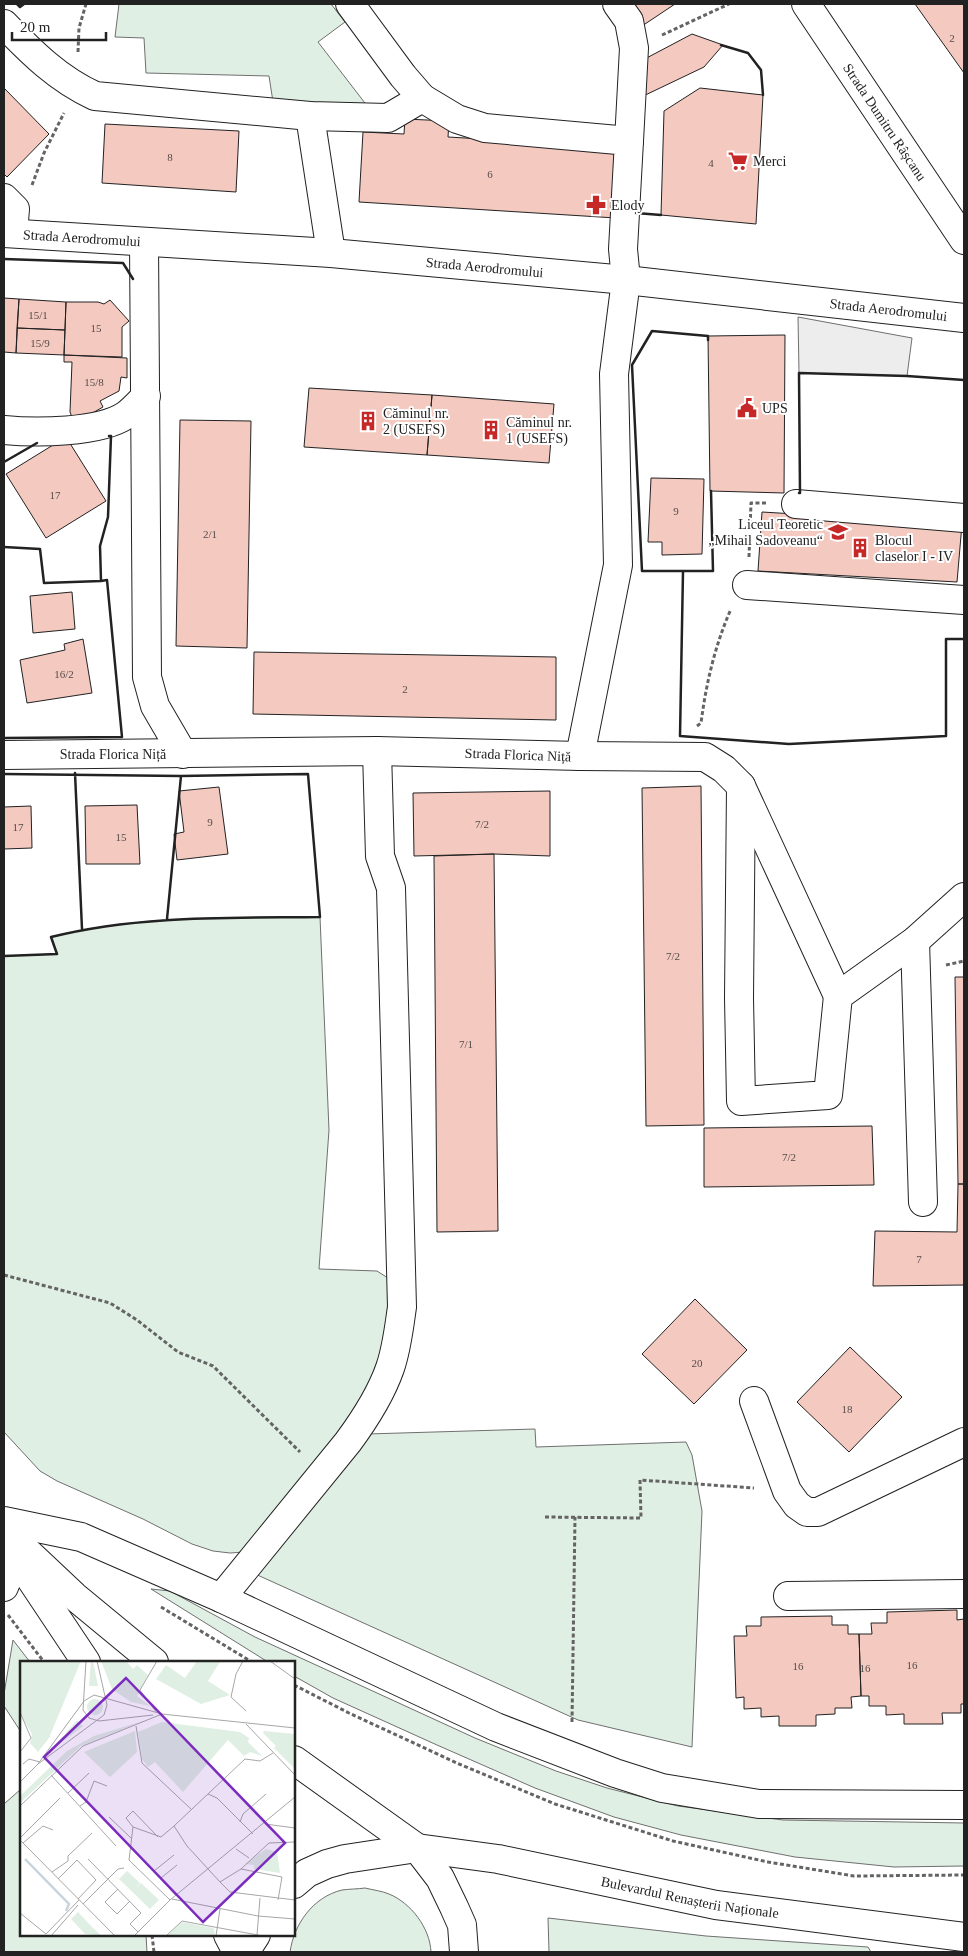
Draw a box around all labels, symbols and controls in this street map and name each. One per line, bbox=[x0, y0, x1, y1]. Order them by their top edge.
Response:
scale bar bbox=[12, 10, 106, 42]
text: 20 m bbox=[20, 19, 51, 35]
house number: 2 bbox=[949, 32, 955, 44]
street label: Strada Dumitru Râșcanu bbox=[840, 61, 930, 183]
supermarket icon: Merci bbox=[727, 150, 749, 172]
house number: 8 bbox=[167, 151, 173, 163]
place label: Merci bbox=[753, 154, 787, 169]
house number: 4 bbox=[708, 157, 714, 169]
house number: 6 bbox=[487, 168, 493, 180]
pharmacy icon: Elody bbox=[585, 194, 607, 216]
place label: Elody bbox=[611, 198, 644, 213]
street label: Strada Aerodromului bbox=[23, 227, 141, 249]
street label: Strada Aerodromului bbox=[425, 254, 544, 280]
street label: Strada Aerodromului bbox=[829, 295, 948, 324]
house number: 15/1 bbox=[28, 309, 48, 321]
house number: 15 bbox=[91, 322, 102, 334]
house number: 15/9 bbox=[30, 337, 50, 349]
house number: 15/8 bbox=[84, 376, 104, 388]
public building icon: UPS bbox=[736, 397, 758, 419]
place label: UPS bbox=[762, 401, 788, 416]
place label: Căminul nr. 2 (USEFS) bbox=[383, 406, 449, 438]
building icon: Căminul nr. 2 (USEFS) bbox=[357, 410, 379, 432]
place label: Căminul nr. 1 (USEFS) bbox=[506, 415, 572, 447]
building icon: Căminul nr. 1 (USEFS) bbox=[480, 419, 502, 441]
house number: 17 bbox=[50, 489, 61, 501]
house number: 9 bbox=[673, 505, 679, 517]
place label: Liceul Teoretic „Mihail Sadoveanu“ bbox=[708, 517, 823, 548]
school or university icon: Liceul Teoretic „Mihail Sadoveanu“ bbox=[827, 521, 849, 543]
house number: 2/1 bbox=[203, 528, 217, 540]
place label: Blocul claselor I - IV bbox=[875, 533, 953, 564]
building icon: Blocul claselor I - IV bbox=[849, 537, 871, 559]
house number: 16/2 bbox=[54, 668, 74, 680]
house number: 2 bbox=[402, 683, 408, 695]
street label: Strada Florica Niță bbox=[464, 746, 572, 765]
street label: Strada Florica Niță bbox=[60, 747, 167, 763]
house number: 9 bbox=[207, 816, 213, 828]
house number: 7/2 bbox=[475, 818, 489, 830]
house number: 17 bbox=[13, 821, 24, 833]
house number: 15 bbox=[116, 831, 127, 843]
house number: 7/2 bbox=[666, 950, 680, 962]
house number: 7/1 bbox=[459, 1038, 473, 1050]
house number: 7/2 bbox=[782, 1151, 796, 1163]
house number: 7 bbox=[916, 1253, 922, 1265]
house number: 20 bbox=[692, 1357, 703, 1369]
house number: 18 bbox=[842, 1403, 853, 1415]
house number: 16 bbox=[907, 1659, 918, 1671]
house number: 16 bbox=[793, 1660, 804, 1672]
inset map bbox=[20, 1661, 295, 1936]
house number: 16 bbox=[860, 1662, 871, 1674]
street label: Bulevardul Renașterii Naționale bbox=[600, 1873, 780, 1921]

